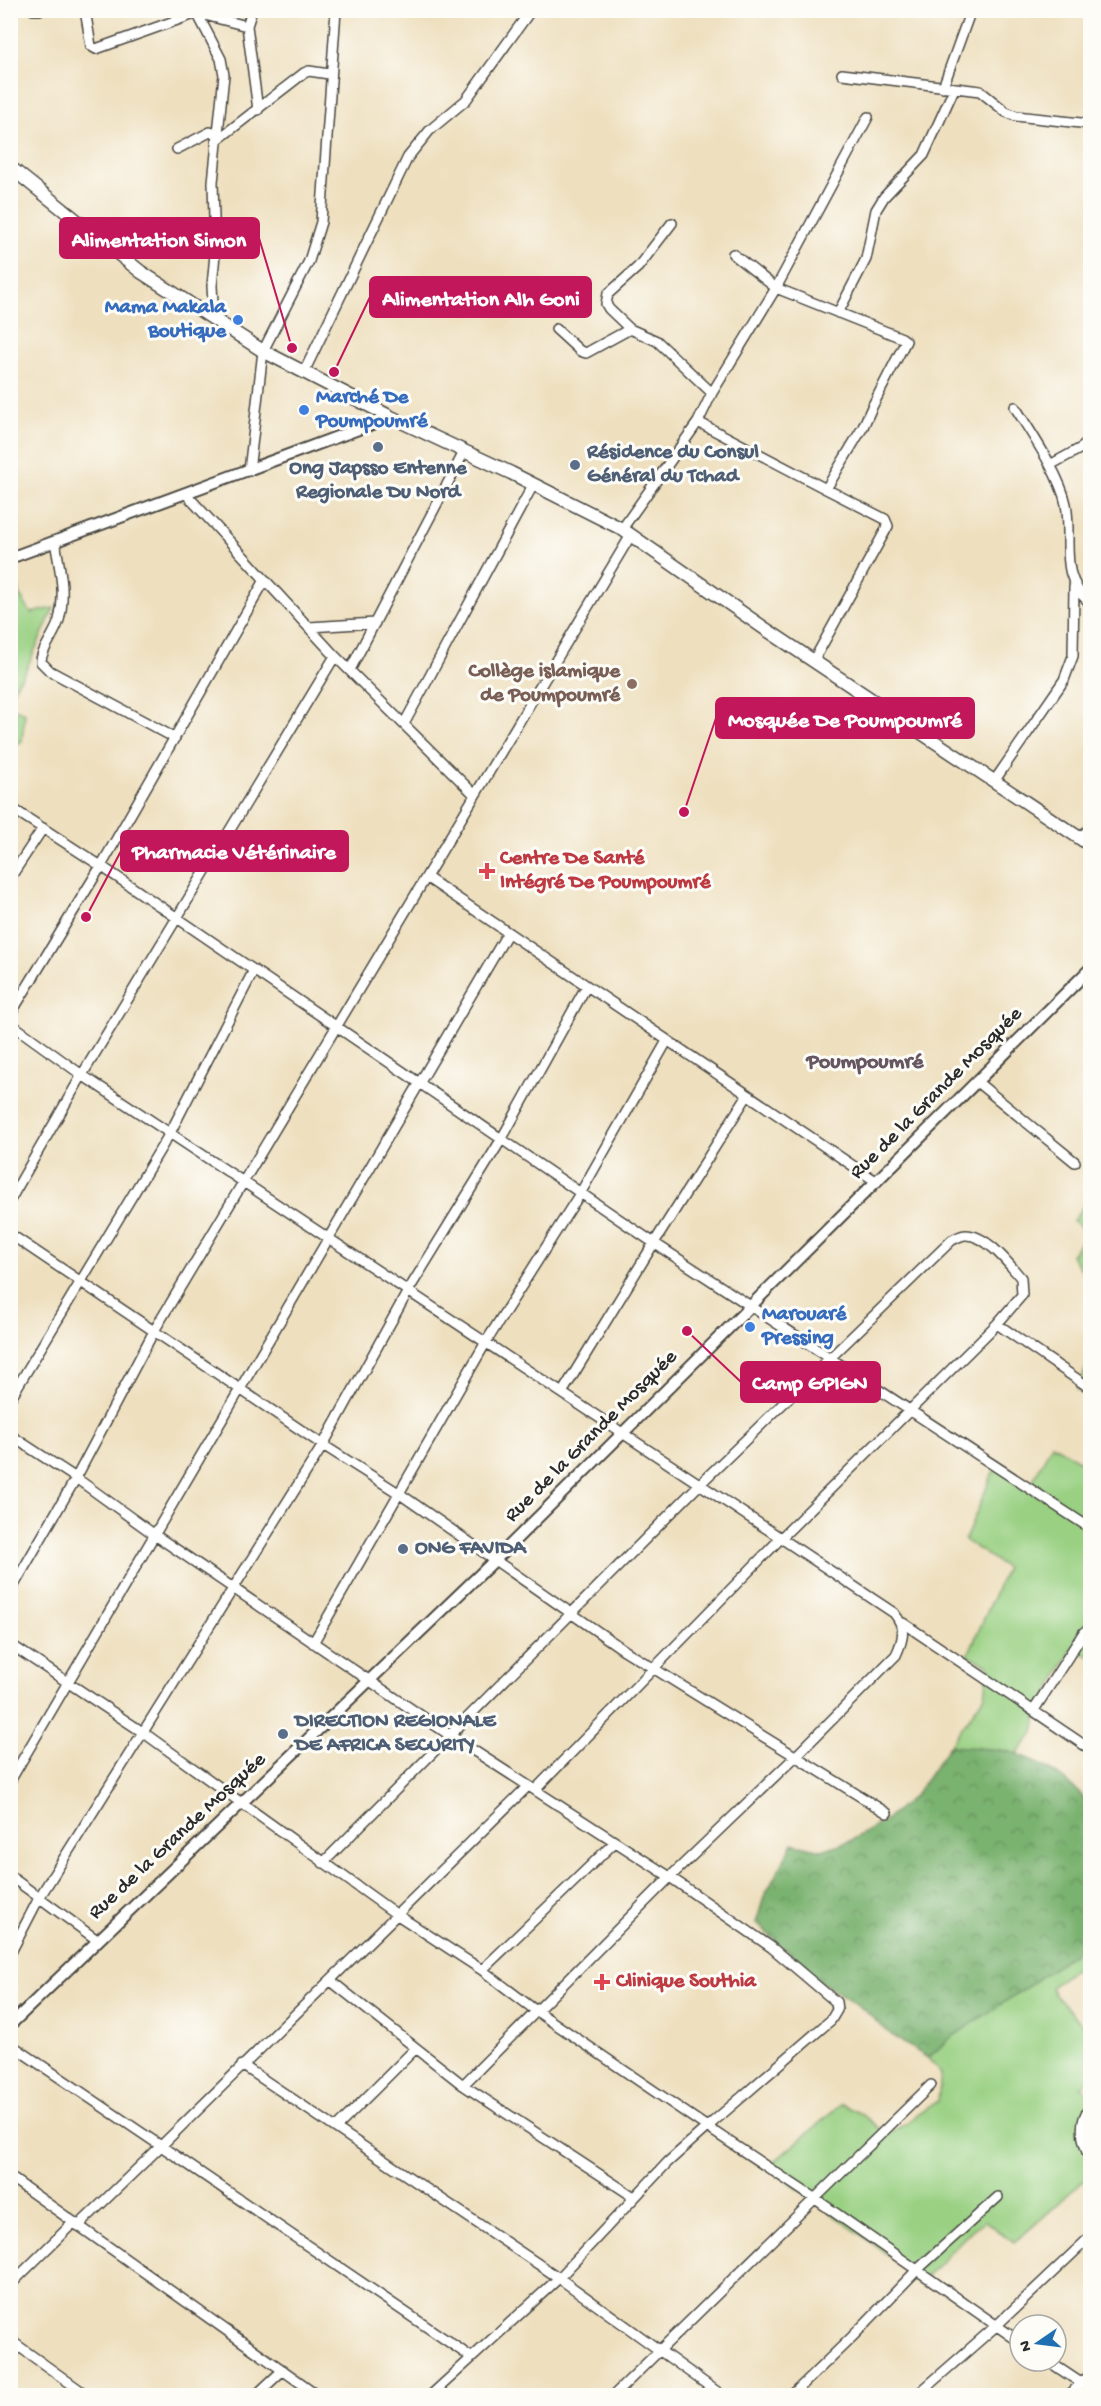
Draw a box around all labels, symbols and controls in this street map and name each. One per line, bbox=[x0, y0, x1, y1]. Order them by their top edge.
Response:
callout: Alimentation Simon bbox=[60, 218, 259, 258]
text: Alimentation Simon bbox=[71, 229, 247, 255]
callout: Alimentation Alh Goni bbox=[370, 277, 591, 317]
text: Alimentation Alh Goni bbox=[381, 288, 580, 314]
place label: Mama Makala Boutique bbox=[105, 296, 227, 345]
marker: Mama Makala Boutique bbox=[231, 313, 245, 327]
place label: Marché De Poumpoumré bbox=[315, 386, 429, 435]
marker: Marché De Poumpoumré bbox=[297, 403, 311, 417]
marker: Ong Japsso Entenne Regionale Du Nord bbox=[371, 440, 385, 454]
place label: Résidence du Consul Général du Tchad bbox=[586, 441, 759, 490]
place label: Ong Japsso Entenne Regionale Du Nord bbox=[289, 457, 468, 506]
marker: Résidence du Consul Général du Tchad bbox=[568, 458, 582, 472]
place label: Collège islamique de Poumpoumré bbox=[468, 660, 621, 709]
marker: Collège islamique de Poumpoumré bbox=[625, 677, 639, 691]
callout: Mosquée De Poumpoumré bbox=[716, 698, 974, 738]
text: Mosquée De Poumpoumré bbox=[728, 709, 963, 735]
callout: Pharmacie Vétérinaire bbox=[121, 831, 348, 871]
text: Pharmacie Vétérinaire bbox=[131, 841, 336, 867]
place label: Centre De Santé Intégré De Poumpoumré bbox=[499, 847, 712, 896]
marker: Centre De Santé Intégré De Poumpoumré bbox=[478, 862, 496, 880]
street label: Rue de la Grande Mosquée bbox=[846, 1002, 1029, 1185]
district label: Poumpoumré bbox=[806, 1050, 924, 1076]
place label: Marouaré Pressing bbox=[761, 1303, 848, 1352]
marker: Marouaré Pressing bbox=[743, 1320, 757, 1334]
street label: Rue de la Grande Mosquée bbox=[501, 1345, 684, 1528]
callout: Camp GPIGN bbox=[741, 1362, 880, 1402]
text: Camp GPIGN bbox=[751, 1372, 868, 1398]
place label: ONG FAVIDA bbox=[415, 1537, 527, 1562]
marker: ONG FAVIDA bbox=[396, 1542, 410, 1556]
place label: DIRECTION REGIONALE DE AFRICA SECURITY bbox=[293, 1710, 497, 1759]
marker: DIRECTION REGIONALE DE AFRICA SECURITY bbox=[276, 1727, 290, 1741]
street label: Rue de la Grande Mosquée bbox=[84, 1747, 273, 1926]
place label: Clinique Southia bbox=[615, 1970, 757, 1995]
marker: Clinique Southia bbox=[593, 1973, 611, 1991]
north arrow bbox=[1008, 2313, 1068, 2373]
text: N bbox=[1016, 2338, 1037, 2353]

